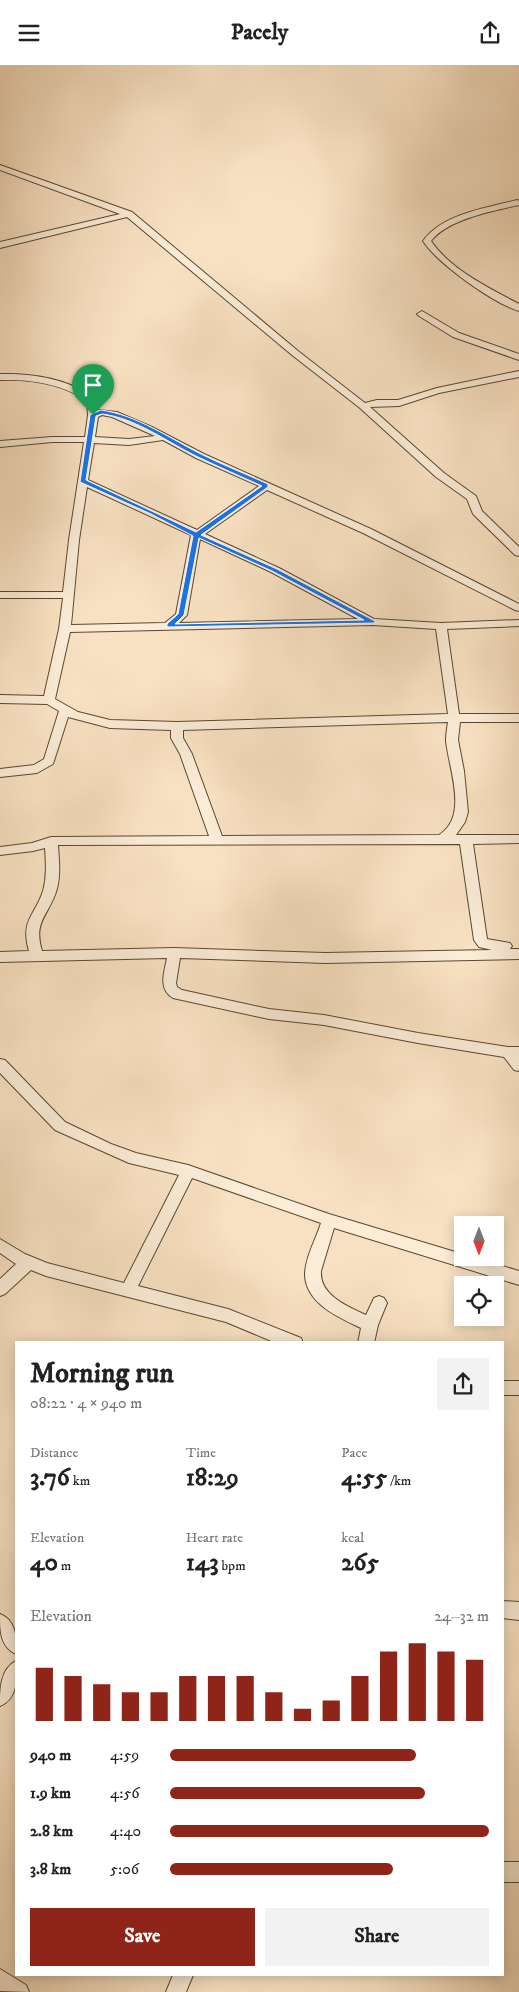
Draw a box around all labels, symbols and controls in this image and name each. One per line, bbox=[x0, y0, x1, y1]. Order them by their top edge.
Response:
icon: menu bbox=[15, 19, 43, 47]
text: Pacely bbox=[231, 19, 288, 46]
icon: share bbox=[476, 19, 504, 47]
pin bbox=[72, 364, 114, 415]
icon: arrive bbox=[79, 371, 107, 399]
north arrow bbox=[454, 1216, 504, 1266]
map controls bbox=[454, 1216, 504, 1326]
button: locate bbox=[454, 1276, 504, 1326]
text: Morning run bbox=[30, 1356, 174, 1391]
button: share bbox=[437, 1358, 489, 1410]
text: 08:22 · 4 × 940 m bbox=[30, 1393, 142, 1413]
text: Distance bbox=[30, 1444, 78, 1462]
text: Time bbox=[186, 1444, 216, 1462]
text: Pace bbox=[341, 1444, 367, 1462]
text: 3.76 bbox=[30, 1462, 70, 1493]
text: 18:29 bbox=[186, 1462, 239, 1493]
text: 4:55 bbox=[341, 1462, 387, 1493]
text: km bbox=[70, 1472, 90, 1490]
text: /km bbox=[387, 1472, 411, 1490]
text: Elevation bbox=[30, 1529, 84, 1547]
text: Heart rate bbox=[186, 1529, 243, 1547]
text: kcal bbox=[341, 1529, 364, 1547]
text: 40 bbox=[30, 1547, 58, 1578]
text: 143 bbox=[186, 1547, 219, 1578]
text: 265 bbox=[341, 1547, 379, 1578]
text: m bbox=[58, 1557, 71, 1575]
text: bpm bbox=[219, 1557, 246, 1575]
text: Elevation bbox=[30, 1606, 92, 1626]
text: 24–32 m bbox=[434, 1606, 489, 1626]
text: 940 m bbox=[30, 1745, 71, 1765]
text: 4:59 bbox=[110, 1745, 139, 1765]
text: 1.9 km bbox=[30, 1783, 71, 1803]
text: 4:56 bbox=[110, 1783, 140, 1803]
text: 2.8 km bbox=[30, 1821, 73, 1841]
text: 4:40 bbox=[110, 1821, 141, 1841]
text: 3.8 km bbox=[30, 1859, 71, 1879]
text: 5:06 bbox=[110, 1859, 139, 1879]
button: Save bbox=[30, 1908, 255, 1966]
button: Share bbox=[265, 1908, 489, 1966]

